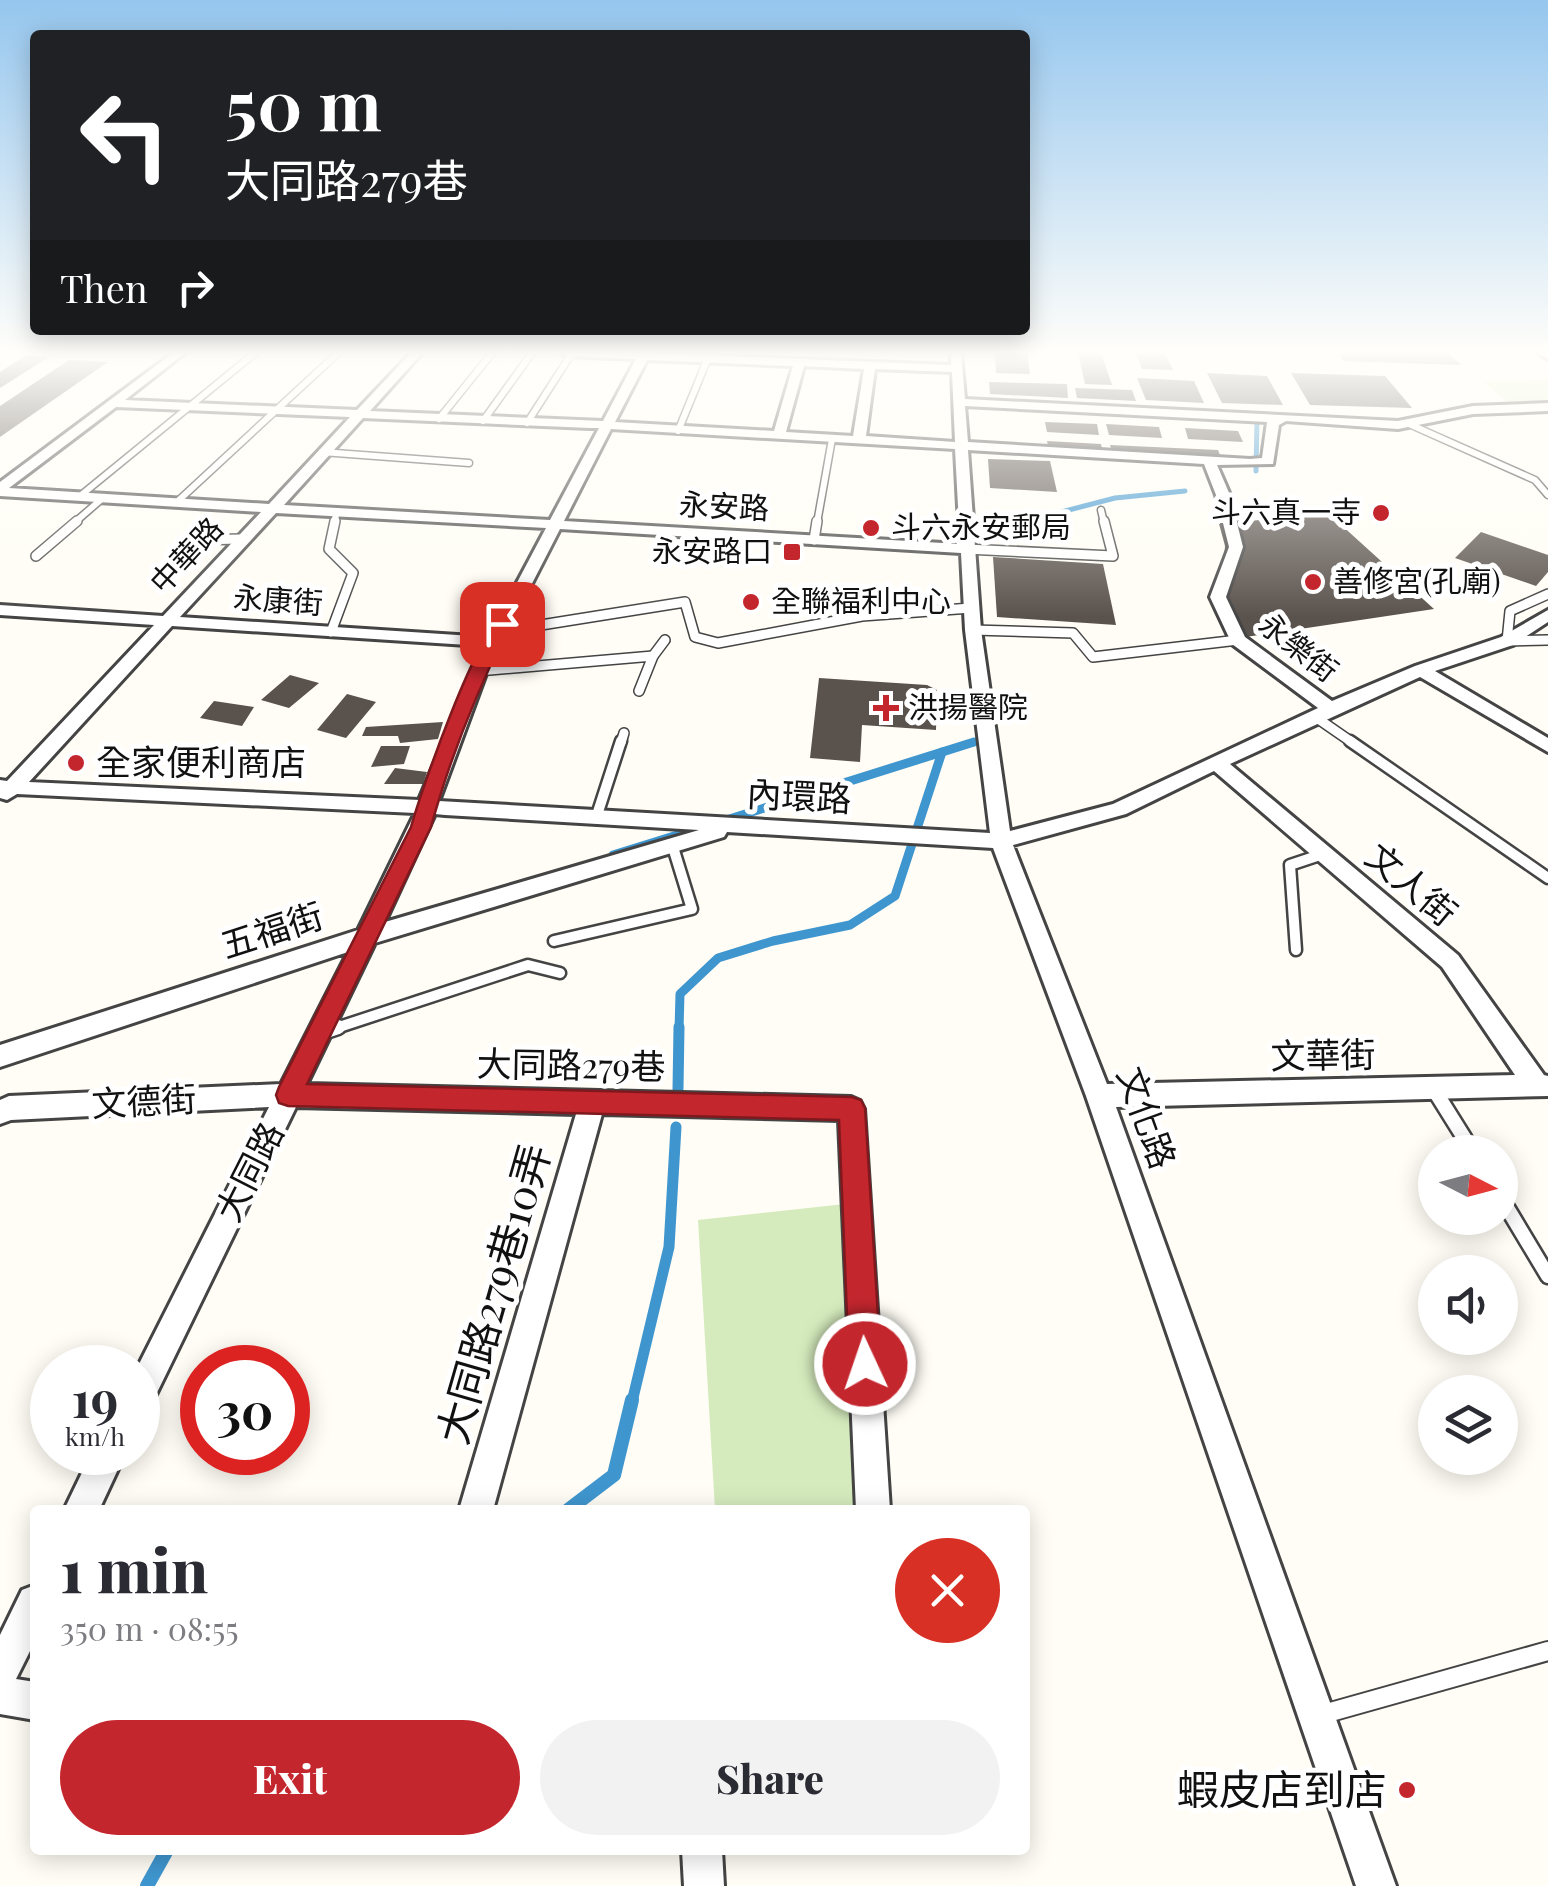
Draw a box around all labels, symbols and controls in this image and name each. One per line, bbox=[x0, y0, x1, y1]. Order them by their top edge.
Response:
text: 50 m bbox=[225, 55, 382, 149]
icon: left bbox=[60, 70, 190, 200]
text: 大同路279巷 bbox=[225, 148, 468, 208]
icon: right bbox=[168, 260, 223, 315]
text: Then bbox=[60, 262, 148, 313]
street label: 永安路 bbox=[678, 483, 770, 527]
place label: 斗六真一寺 bbox=[1211, 491, 1361, 531]
marker: 斗六真一寺 bbox=[1370, 502, 1392, 524]
place label: 斗六永安郵局 bbox=[891, 506, 1071, 546]
street label: 中華路 bbox=[140, 508, 231, 601]
marker: 斗六永安郵局 bbox=[860, 517, 882, 539]
place label: 永安路口 bbox=[652, 530, 772, 570]
marker: 永安路口 bbox=[781, 541, 803, 563]
place label: 善修宮(孔廟) bbox=[1333, 560, 1501, 600]
marker: 善修宮(孔廟) bbox=[1302, 571, 1324, 593]
street label: 永康街 bbox=[232, 576, 324, 622]
place label: 全聯福利中心 bbox=[771, 580, 951, 620]
pin bbox=[460, 582, 545, 667]
marker: 全聯福利中心 bbox=[740, 591, 762, 613]
icon: arrive bbox=[475, 597, 530, 652]
street label: 永樂街 bbox=[1251, 603, 1347, 690]
place label: 洪揚醫院 bbox=[908, 686, 1028, 726]
marker: 洪揚醫院 bbox=[873, 695, 899, 721]
place label: 全家便利商店 bbox=[96, 737, 306, 784]
marker: 全家便利商店 bbox=[65, 752, 87, 774]
street label: 內環路 bbox=[745, 768, 853, 821]
street label: 文人街 bbox=[1357, 831, 1468, 935]
street label: 五福街 bbox=[214, 890, 328, 967]
street label: 文華街 bbox=[1270, 1029, 1376, 1078]
street label: 大同路279巷 bbox=[476, 1038, 666, 1089]
street label: 文化路 bbox=[1108, 1060, 1188, 1175]
street label: 文德街 bbox=[90, 1073, 198, 1126]
street label: 大同路 bbox=[203, 1113, 293, 1228]
north arrow bbox=[1418, 1135, 1518, 1235]
map controls bbox=[1418, 1135, 1518, 1475]
street label: 大同路279巷10弄 bbox=[423, 1137, 562, 1450]
button: sound bbox=[1418, 1255, 1518, 1355]
position arrow bbox=[813, 1312, 917, 1416]
speed limit sign: 30 bbox=[180, 1345, 310, 1475]
text: 19 bbox=[72, 1364, 118, 1431]
button: layers bbox=[1418, 1375, 1518, 1475]
text: km/h bbox=[65, 1419, 125, 1452]
text: 1 min bbox=[60, 1528, 208, 1608]
button: close bbox=[895, 1538, 1000, 1643]
text: 350 m · 08:55 bbox=[60, 1606, 239, 1649]
button: Exit bbox=[60, 1720, 520, 1835]
button: Share bbox=[540, 1720, 1000, 1835]
place label: 蝦皮店到店 bbox=[1177, 1760, 1387, 1816]
marker: 蝦皮店到店 bbox=[1396, 1779, 1418, 1801]

